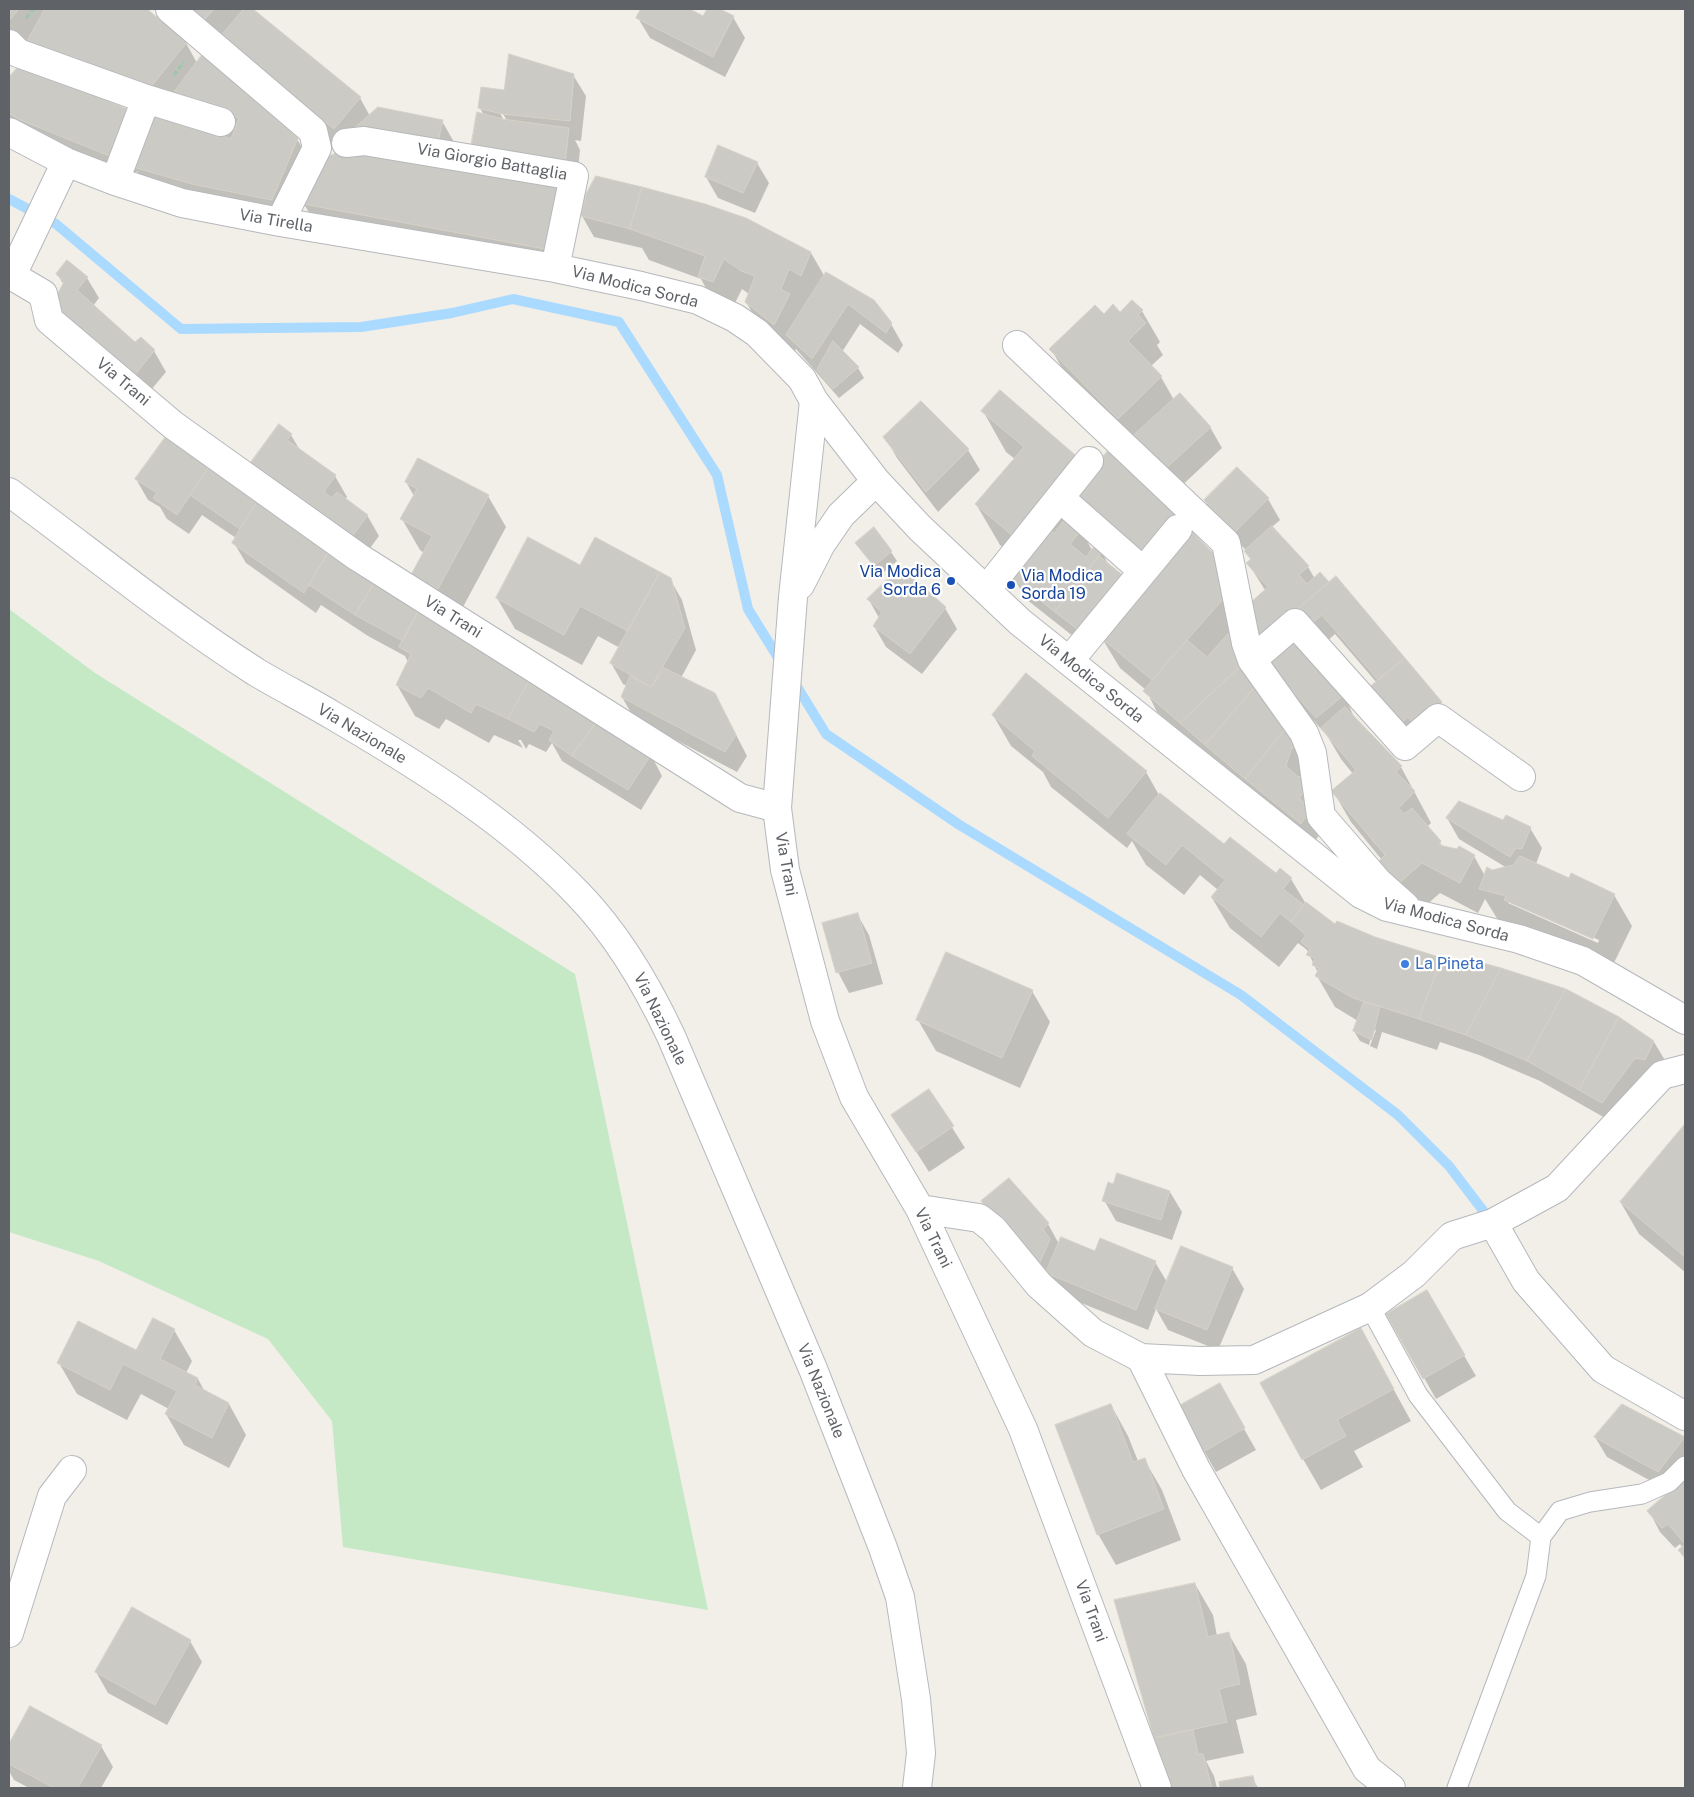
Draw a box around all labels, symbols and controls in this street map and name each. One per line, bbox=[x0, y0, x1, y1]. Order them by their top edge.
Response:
street label: Via Giorgio Battaglia bbox=[415, 139, 569, 185]
street label: Via Tirella bbox=[238, 205, 314, 237]
street label: Via Modica Sorda bbox=[570, 262, 700, 312]
street label: Via Trani bbox=[92, 354, 154, 410]
place label: Via Modica Sorda 6 bbox=[859, 562, 941, 600]
place label: Via Modica Sorda 19 bbox=[1021, 566, 1103, 604]
marker: Via Modica Sorda 6 bbox=[945, 575, 957, 587]
marker: Via Modica Sorda 19 bbox=[1005, 579, 1017, 591]
street label: Via Trani bbox=[421, 592, 485, 642]
street label: Via Modica Sorda bbox=[1035, 631, 1147, 727]
street label: Via Nazionale bbox=[314, 700, 410, 768]
street label: Via Trani bbox=[771, 831, 801, 897]
street label: Via Modica Sorda bbox=[1381, 894, 1511, 946]
place label: La Pineta bbox=[1415, 954, 1484, 974]
marker: La Pineta bbox=[1399, 958, 1411, 970]
street label: Via Nazionale bbox=[629, 970, 691, 1068]
street label: Via Trani bbox=[910, 1205, 956, 1271]
street label: Via Nazionale bbox=[793, 1341, 849, 1441]
street label: Via Trani bbox=[1071, 1577, 1111, 1645]

